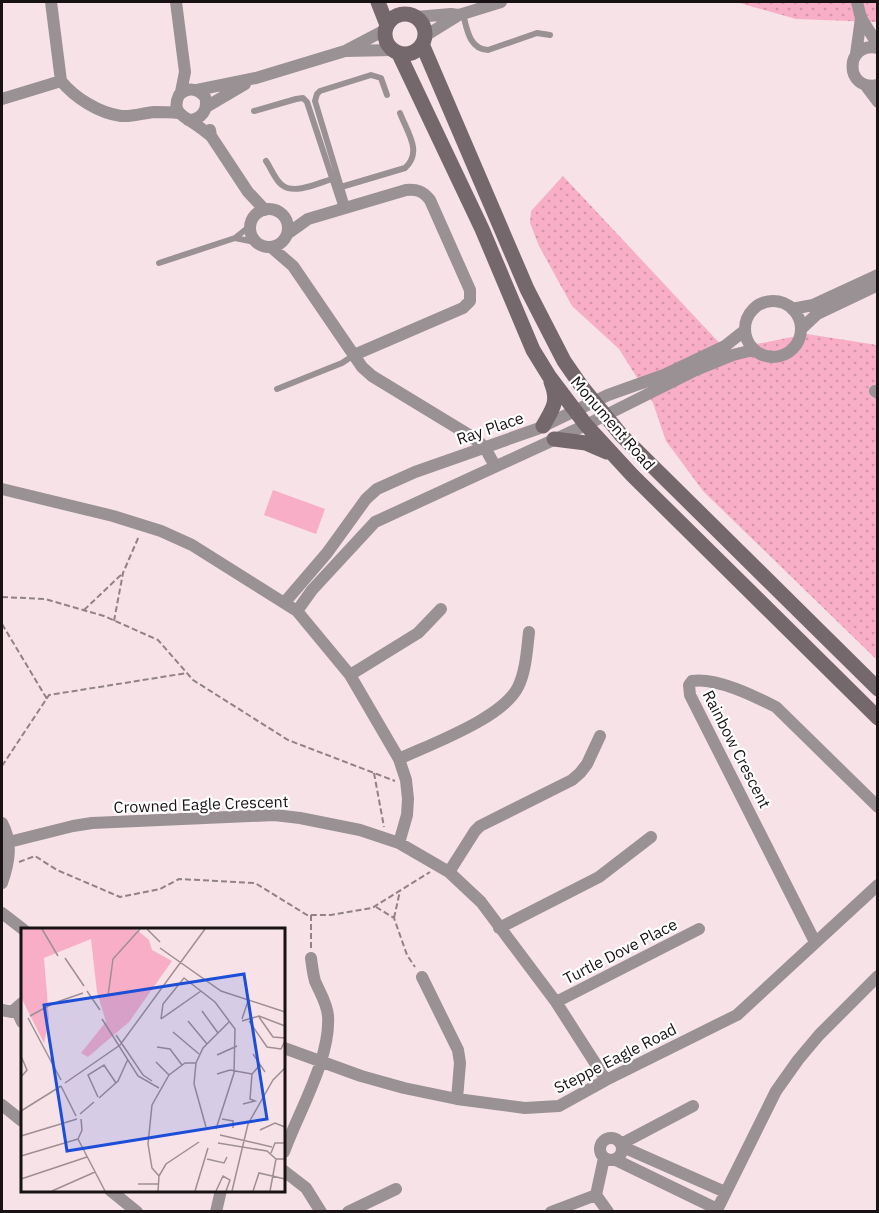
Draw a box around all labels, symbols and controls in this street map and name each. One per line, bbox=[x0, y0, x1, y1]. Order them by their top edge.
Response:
street label: Monument Road bbox=[567, 372, 659, 474]
street label: Ray Place bbox=[454, 407, 526, 449]
street label: Rainbow Crescent bbox=[699, 687, 775, 811]
street label: Crowned Eagle Crescent bbox=[113, 791, 289, 817]
street label: Turtle Dove Place bbox=[560, 914, 680, 988]
inset map bbox=[21, 928, 285, 1192]
street label: Steppe Eagle Road bbox=[550, 1018, 680, 1098]

